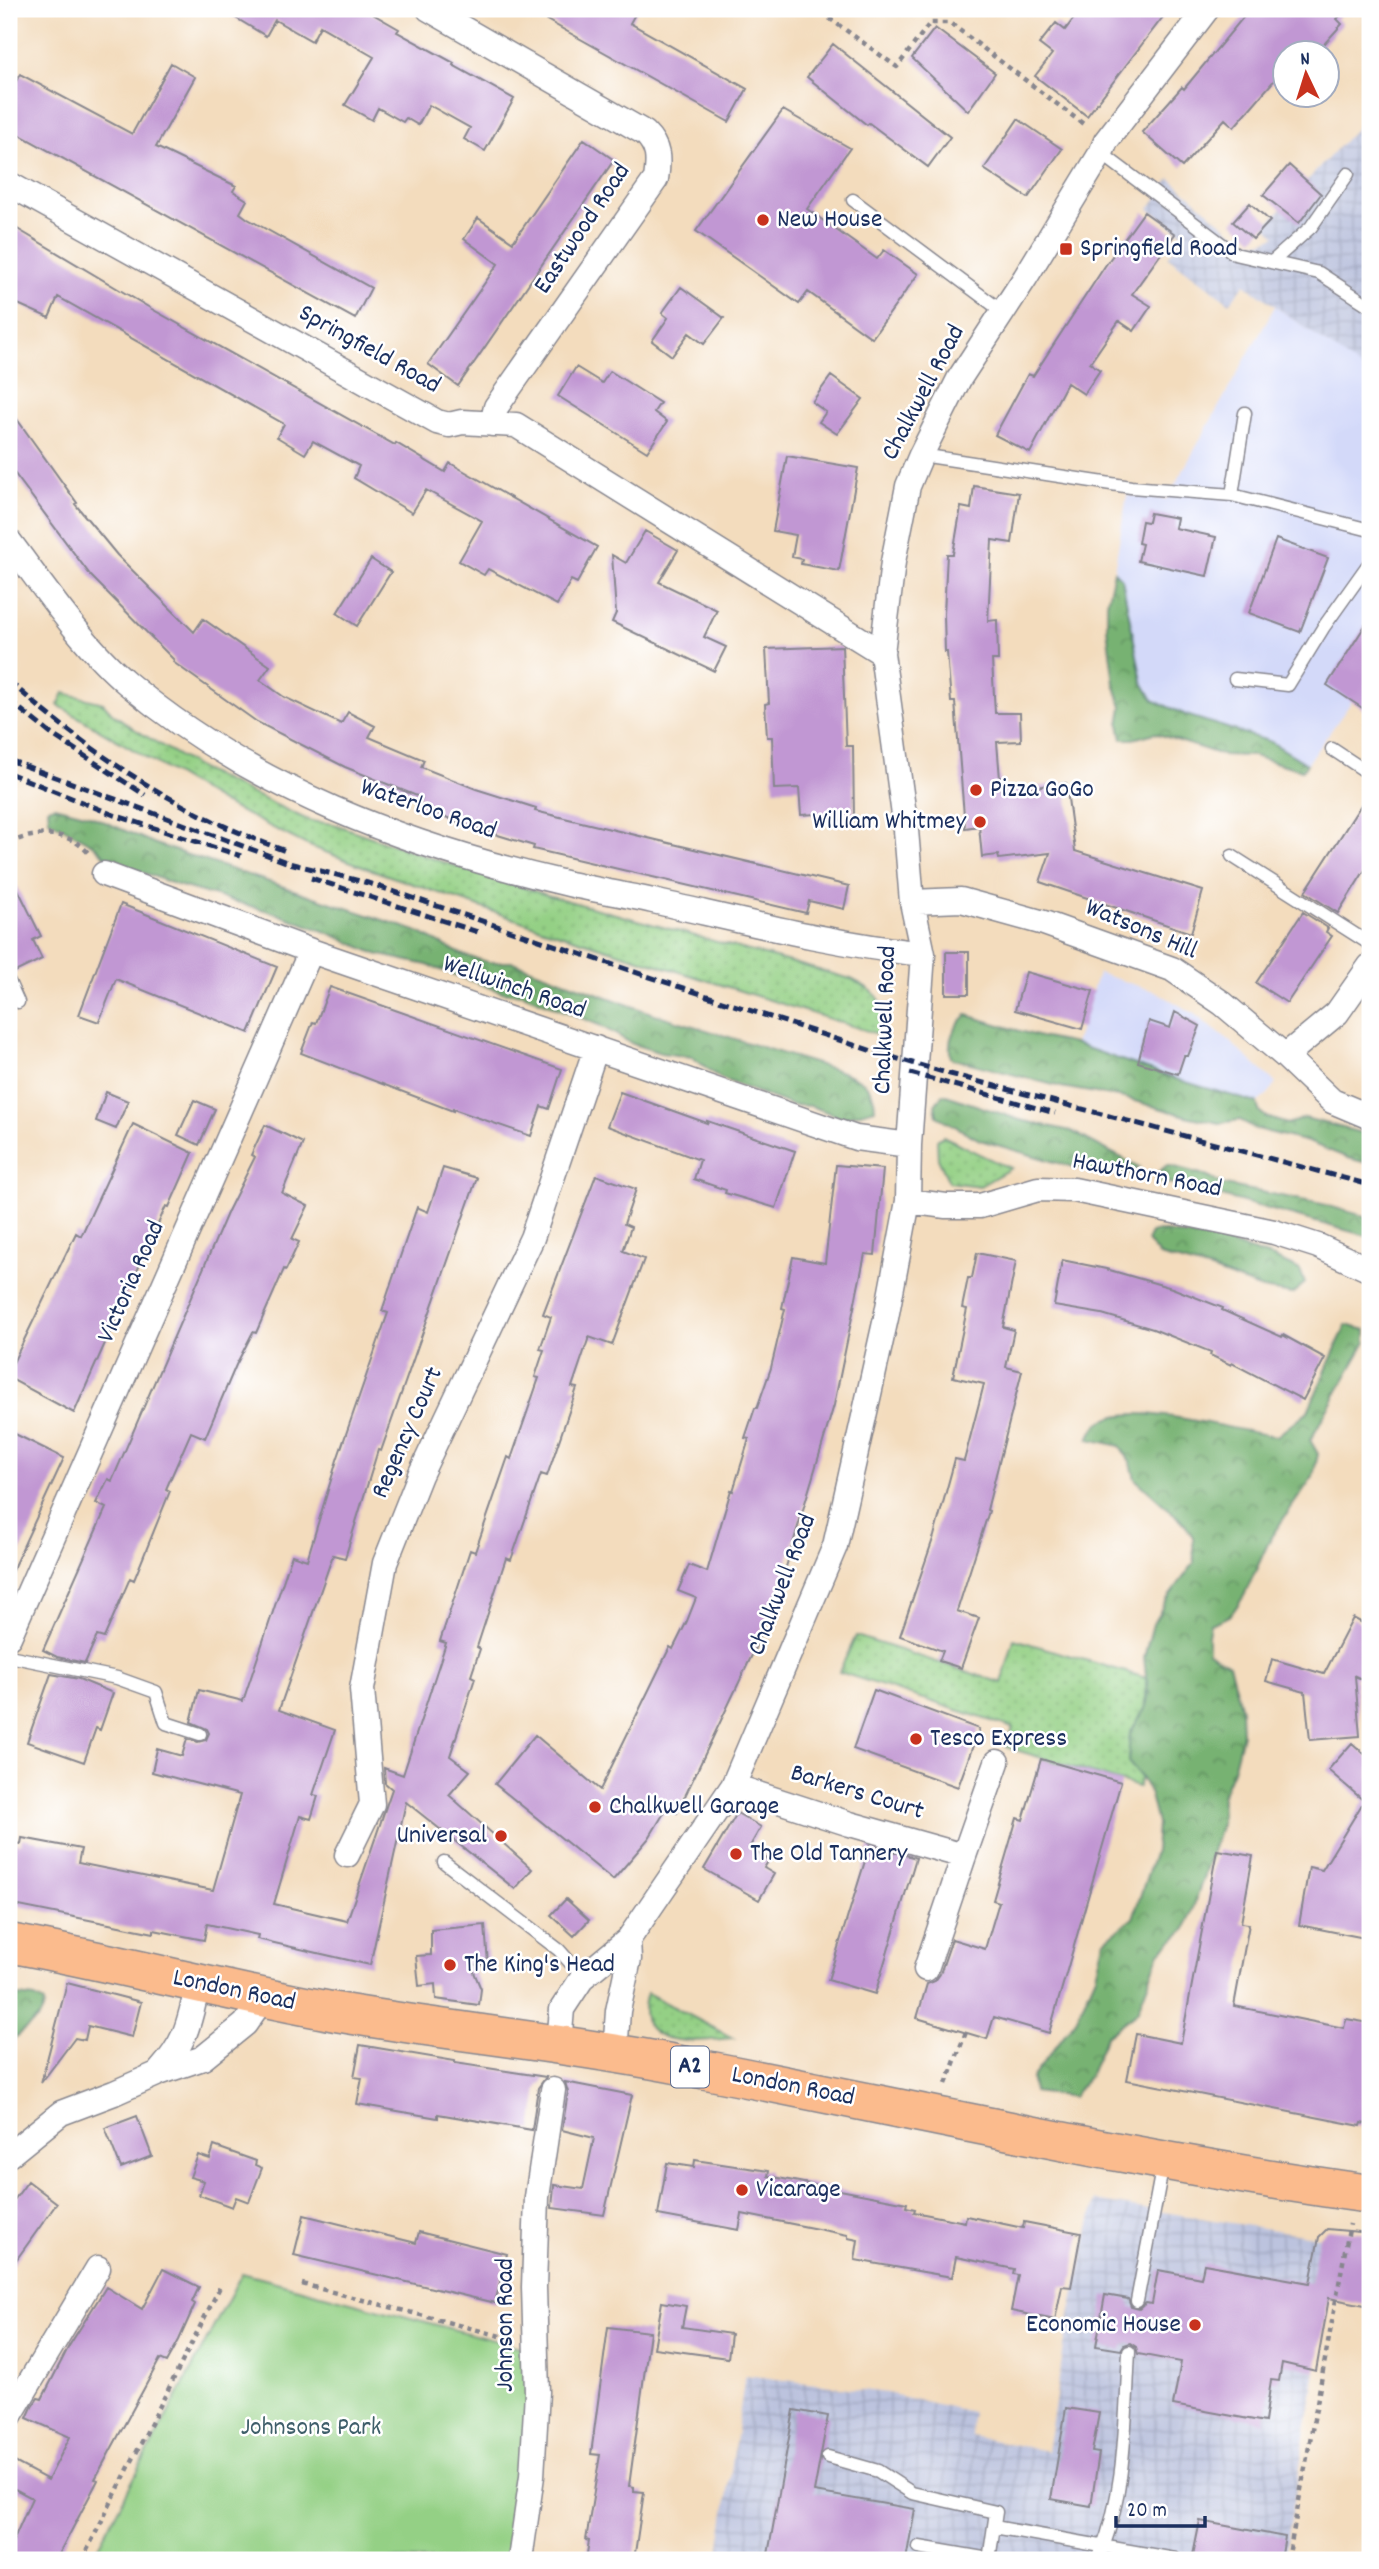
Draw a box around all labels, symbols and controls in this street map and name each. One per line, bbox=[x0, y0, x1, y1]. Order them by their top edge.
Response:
north arrow bbox=[1270, 38, 1340, 108]
text: N bbox=[1299, 47, 1311, 74]
street label: Eastwood Road bbox=[525, 156, 641, 302]
place label: New House bbox=[777, 202, 882, 239]
marker: New House bbox=[755, 212, 771, 228]
place label: Springfield Road bbox=[1080, 231, 1238, 268]
marker: Springfield Road bbox=[1058, 241, 1074, 257]
street label: Springfield Road bbox=[291, 296, 447, 404]
street label: Chalkwell Road bbox=[873, 319, 975, 467]
street label: Waterloo Road bbox=[355, 769, 501, 851]
place label: Pizza GoGo bbox=[990, 772, 1094, 809]
marker: Pizza GoGo bbox=[968, 782, 984, 798]
place label: William Whitmey bbox=[812, 804, 966, 841]
marker: William Whitmey bbox=[972, 814, 988, 830]
street label: Watsons Hill bbox=[1079, 890, 1203, 970]
street label: Chalkwell Road bbox=[865, 945, 907, 1095]
street label: Wellwinch Road bbox=[437, 946, 591, 1030]
street label: Hawthorn Road bbox=[1069, 1143, 1225, 1209]
street label: Victoria Road bbox=[89, 1215, 175, 1349]
street label: Regency Court bbox=[362, 1361, 454, 1505]
street label: Chalkwell Road bbox=[739, 1509, 827, 1661]
place label: Tesco Express bbox=[930, 1721, 1067, 1758]
marker: Tesco Express bbox=[908, 1731, 924, 1747]
street label: Barkers Court bbox=[786, 1755, 929, 1831]
place label: Chalkwell Garage bbox=[609, 1789, 779, 1826]
marker: Chalkwell Garage bbox=[587, 1799, 603, 1815]
place label: Universal bbox=[396, 1818, 487, 1855]
marker: Universal bbox=[493, 1828, 509, 1844]
place label: The Old Tannery bbox=[750, 1836, 908, 1873]
marker: The Old Tannery bbox=[728, 1846, 744, 1862]
place label: The King's Head bbox=[464, 1947, 615, 1984]
marker: The King's Head bbox=[442, 1957, 458, 1973]
street label: London Road bbox=[169, 1960, 299, 2022]
road number: A2 bbox=[671, 2046, 709, 2088]
street label: London Road bbox=[728, 2057, 858, 2117]
place label: Vicarage bbox=[756, 2172, 841, 2209]
marker: Vicarage bbox=[734, 2182, 750, 2198]
street label: Johnson Road bbox=[488, 2258, 525, 2392]
place label: Economic House bbox=[1026, 2307, 1181, 2344]
marker: Economic House bbox=[1187, 2317, 1203, 2333]
park label: Johnsons Park bbox=[241, 2410, 381, 2447]
scale bar bbox=[1116, 2485, 1206, 2529]
text: 20 m bbox=[1127, 2497, 1167, 2527]

